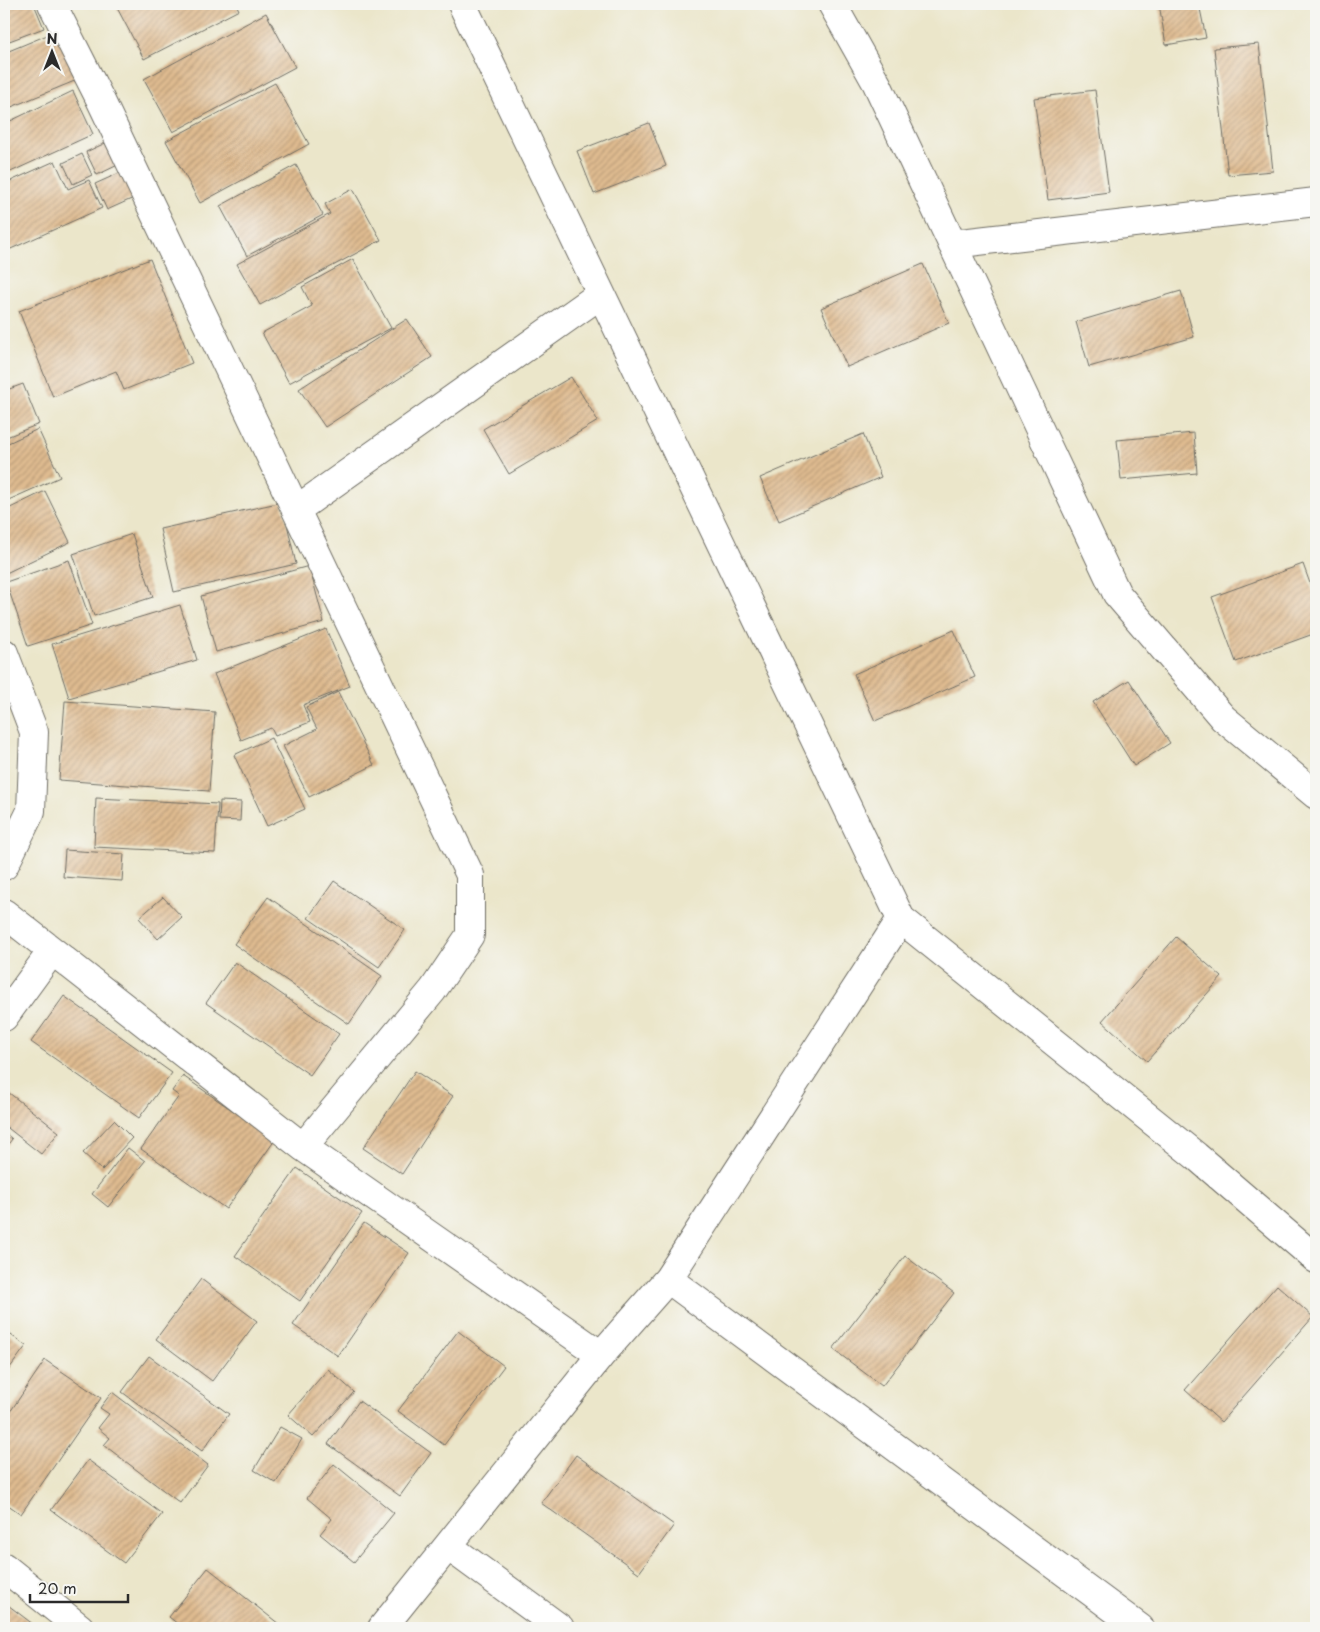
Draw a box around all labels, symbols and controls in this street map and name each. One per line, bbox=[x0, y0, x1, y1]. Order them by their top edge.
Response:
north arrow bbox=[28, 28, 78, 78]
text: N bbox=[46, 28, 58, 49]
scale bar bbox=[30, 1572, 128, 1604]
text: 20 m bbox=[38, 1576, 77, 1599]

